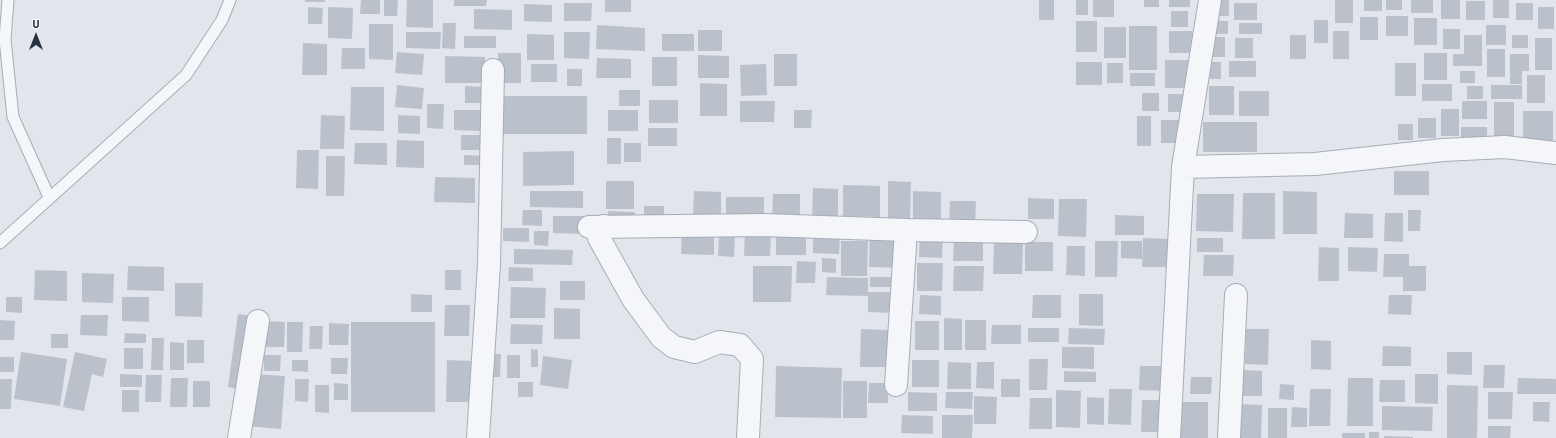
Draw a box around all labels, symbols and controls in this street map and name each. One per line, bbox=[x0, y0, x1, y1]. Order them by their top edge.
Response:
north arrow bbox=[16, 16, 56, 56]
text: U bbox=[33, 17, 39, 30]

